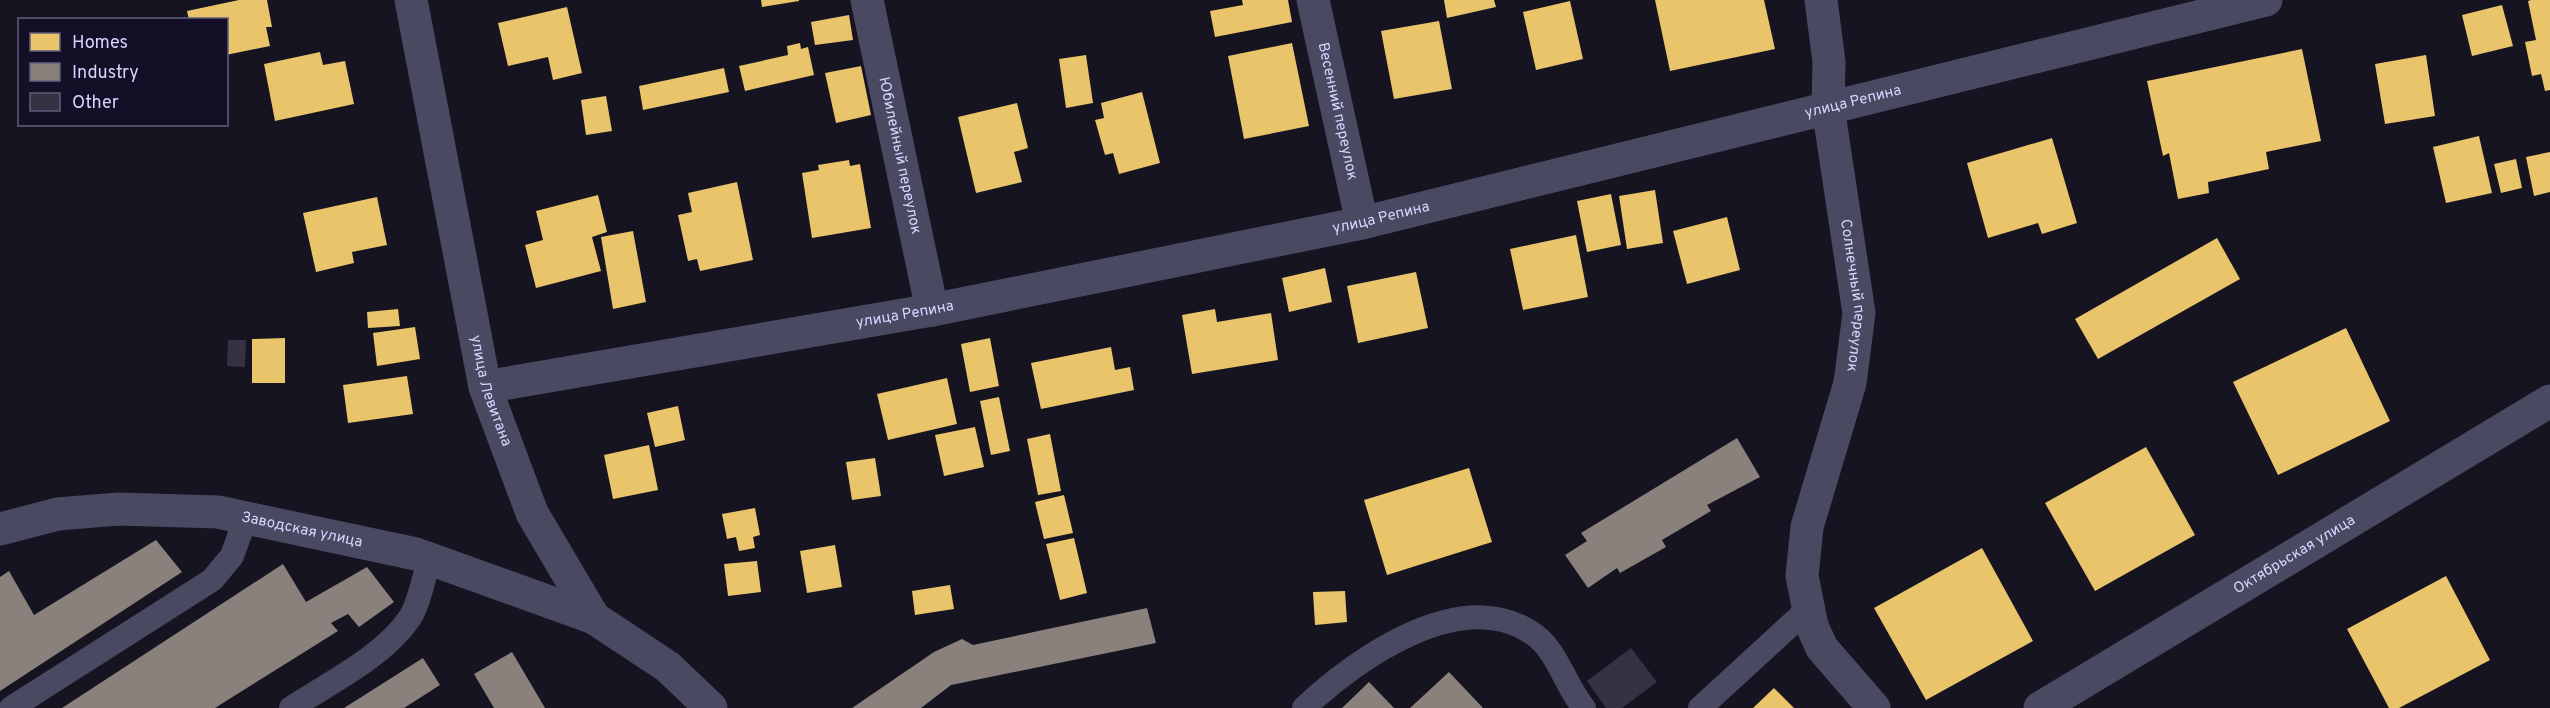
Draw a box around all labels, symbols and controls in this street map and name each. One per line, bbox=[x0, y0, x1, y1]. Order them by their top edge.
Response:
legend bbox=[18, 18, 228, 126]
text: Homes bbox=[72, 32, 128, 55]
street label: Весенний переулок bbox=[1313, 41, 1362, 182]
text: Industry bbox=[72, 62, 139, 85]
street label: Юбилейный переулок bbox=[874, 75, 925, 236]
street label: улица Репина bbox=[1803, 81, 1903, 123]
text: Other bbox=[72, 92, 119, 115]
street label: улица Репина bbox=[1331, 197, 1431, 238]
street label: Солнечный переулок bbox=[1835, 218, 1868, 373]
street label: улица Репина bbox=[854, 296, 955, 332]
street label: улица Левитана bbox=[466, 333, 516, 449]
street label: Заводская улица bbox=[240, 508, 364, 552]
street label: Октябрьская улица bbox=[2230, 511, 2359, 599]

